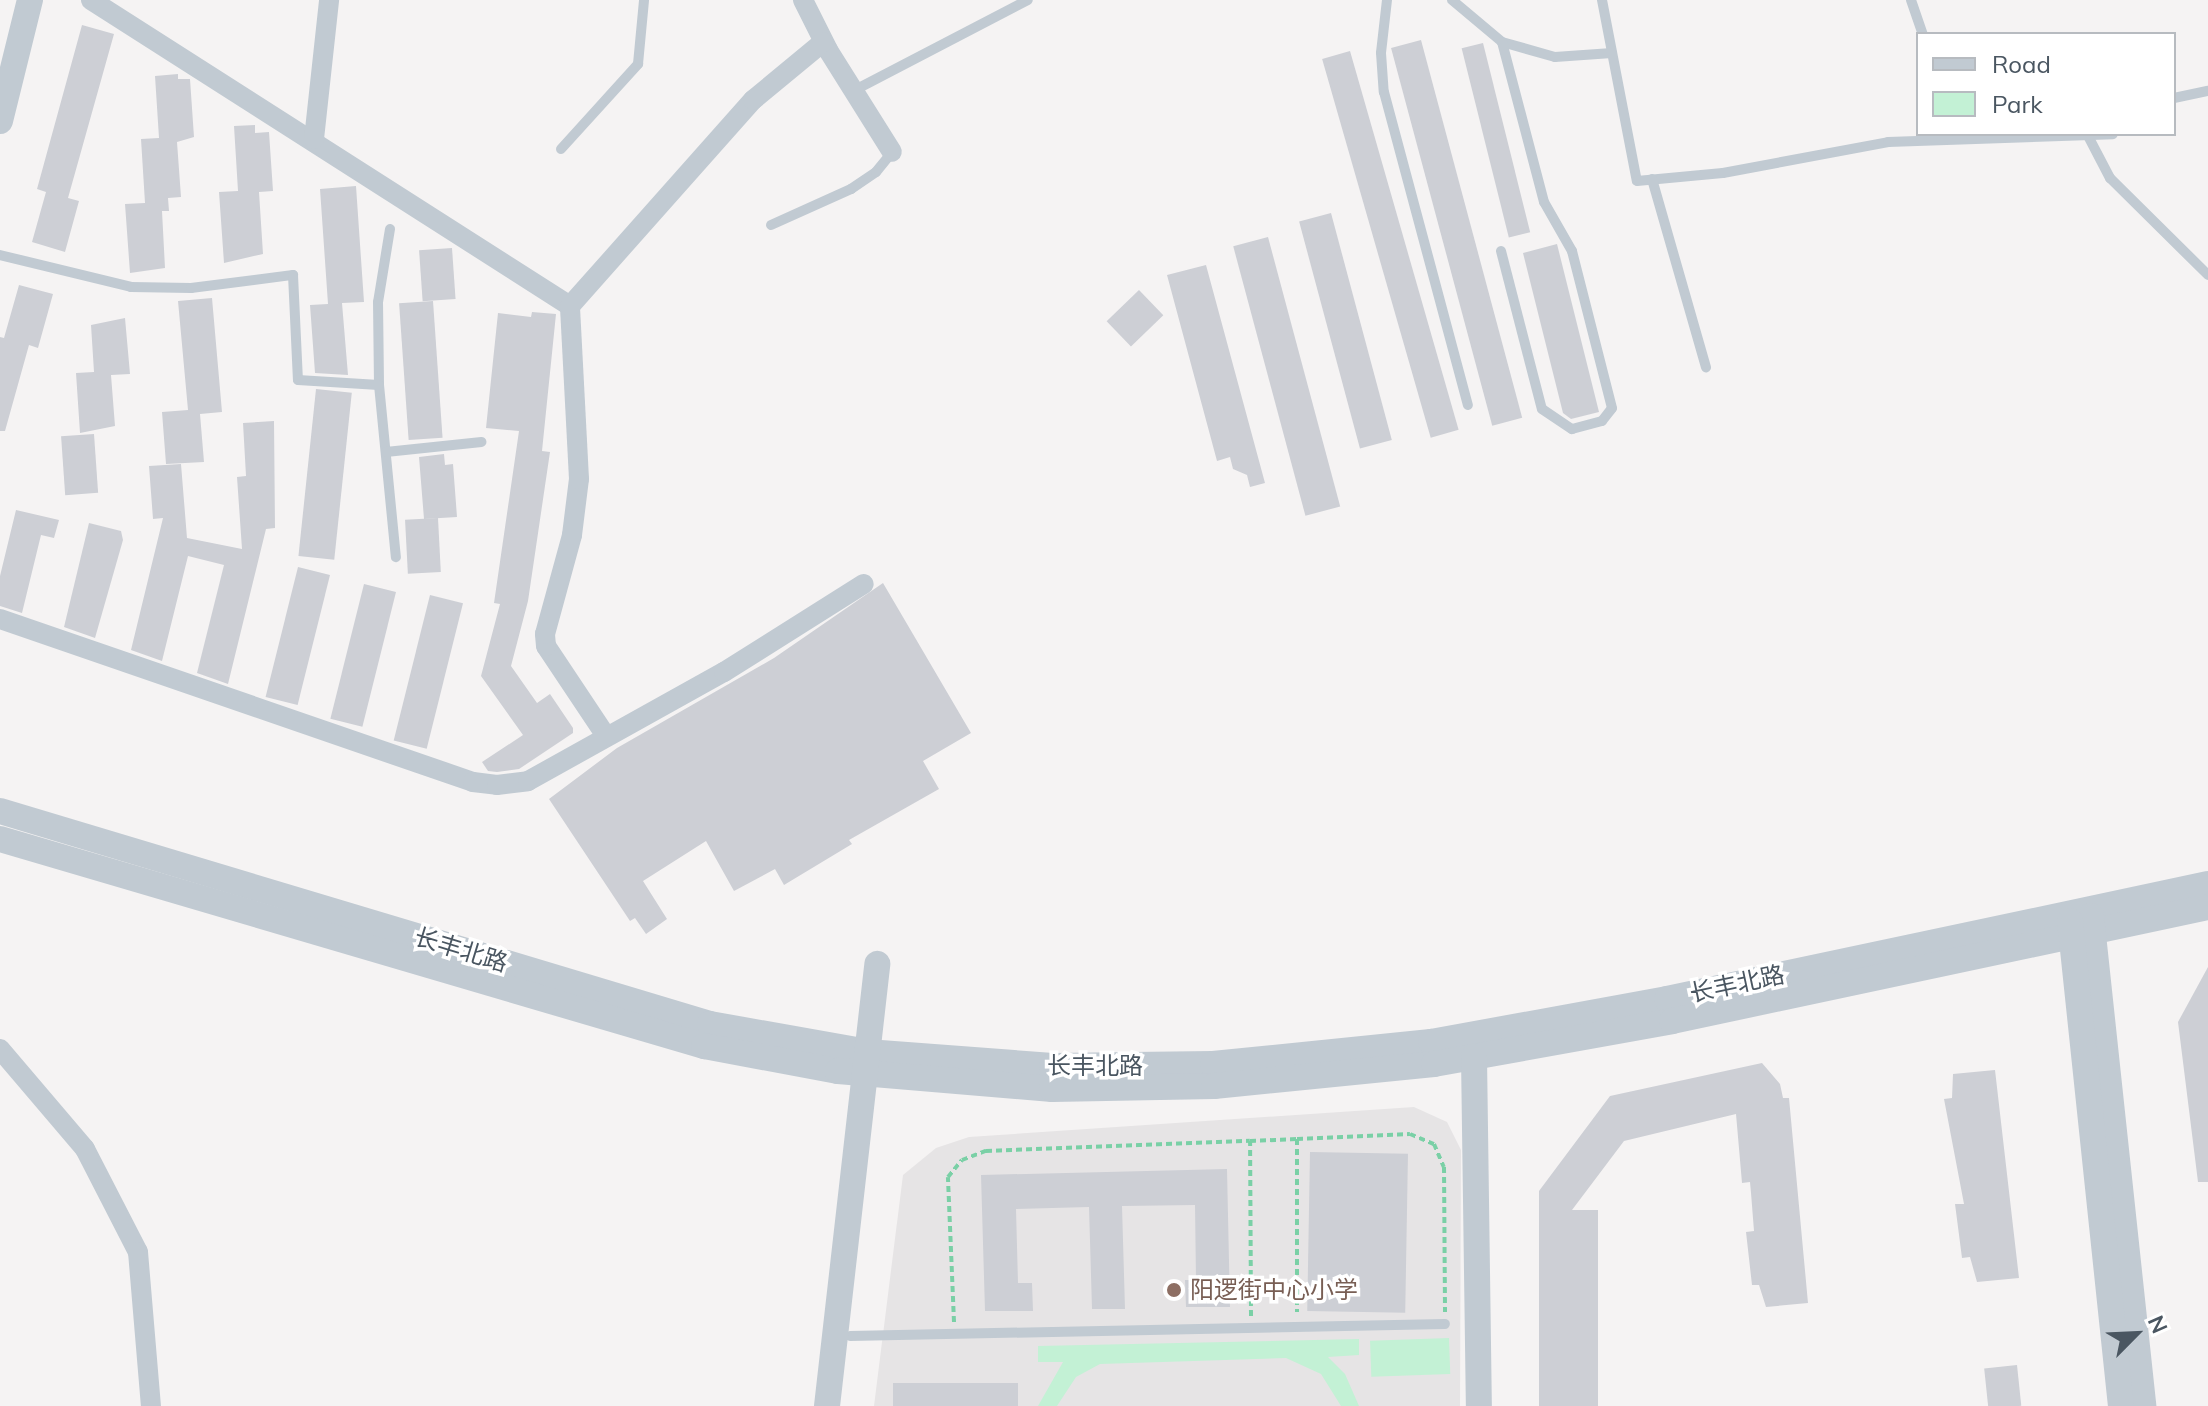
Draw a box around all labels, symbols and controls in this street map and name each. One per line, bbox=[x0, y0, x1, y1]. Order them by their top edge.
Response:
legend bbox=[1916, 32, 2176, 136]
text: Road bbox=[1992, 49, 2051, 79]
text: Park bbox=[1992, 89, 2043, 119]
street label: 长丰北路 bbox=[411, 922, 511, 978]
street label: 长丰北路 bbox=[1687, 960, 1787, 1008]
street label: 长丰北路 bbox=[1047, 1052, 1143, 1080]
place label: 阳逻街中心小学 bbox=[1190, 1276, 1358, 1304]
marker: 阳逻街中心小学 bbox=[1165, 1281, 1183, 1299]
north arrow bbox=[2096, 1294, 2176, 1374]
text: N bbox=[2142, 1311, 2174, 1338]

